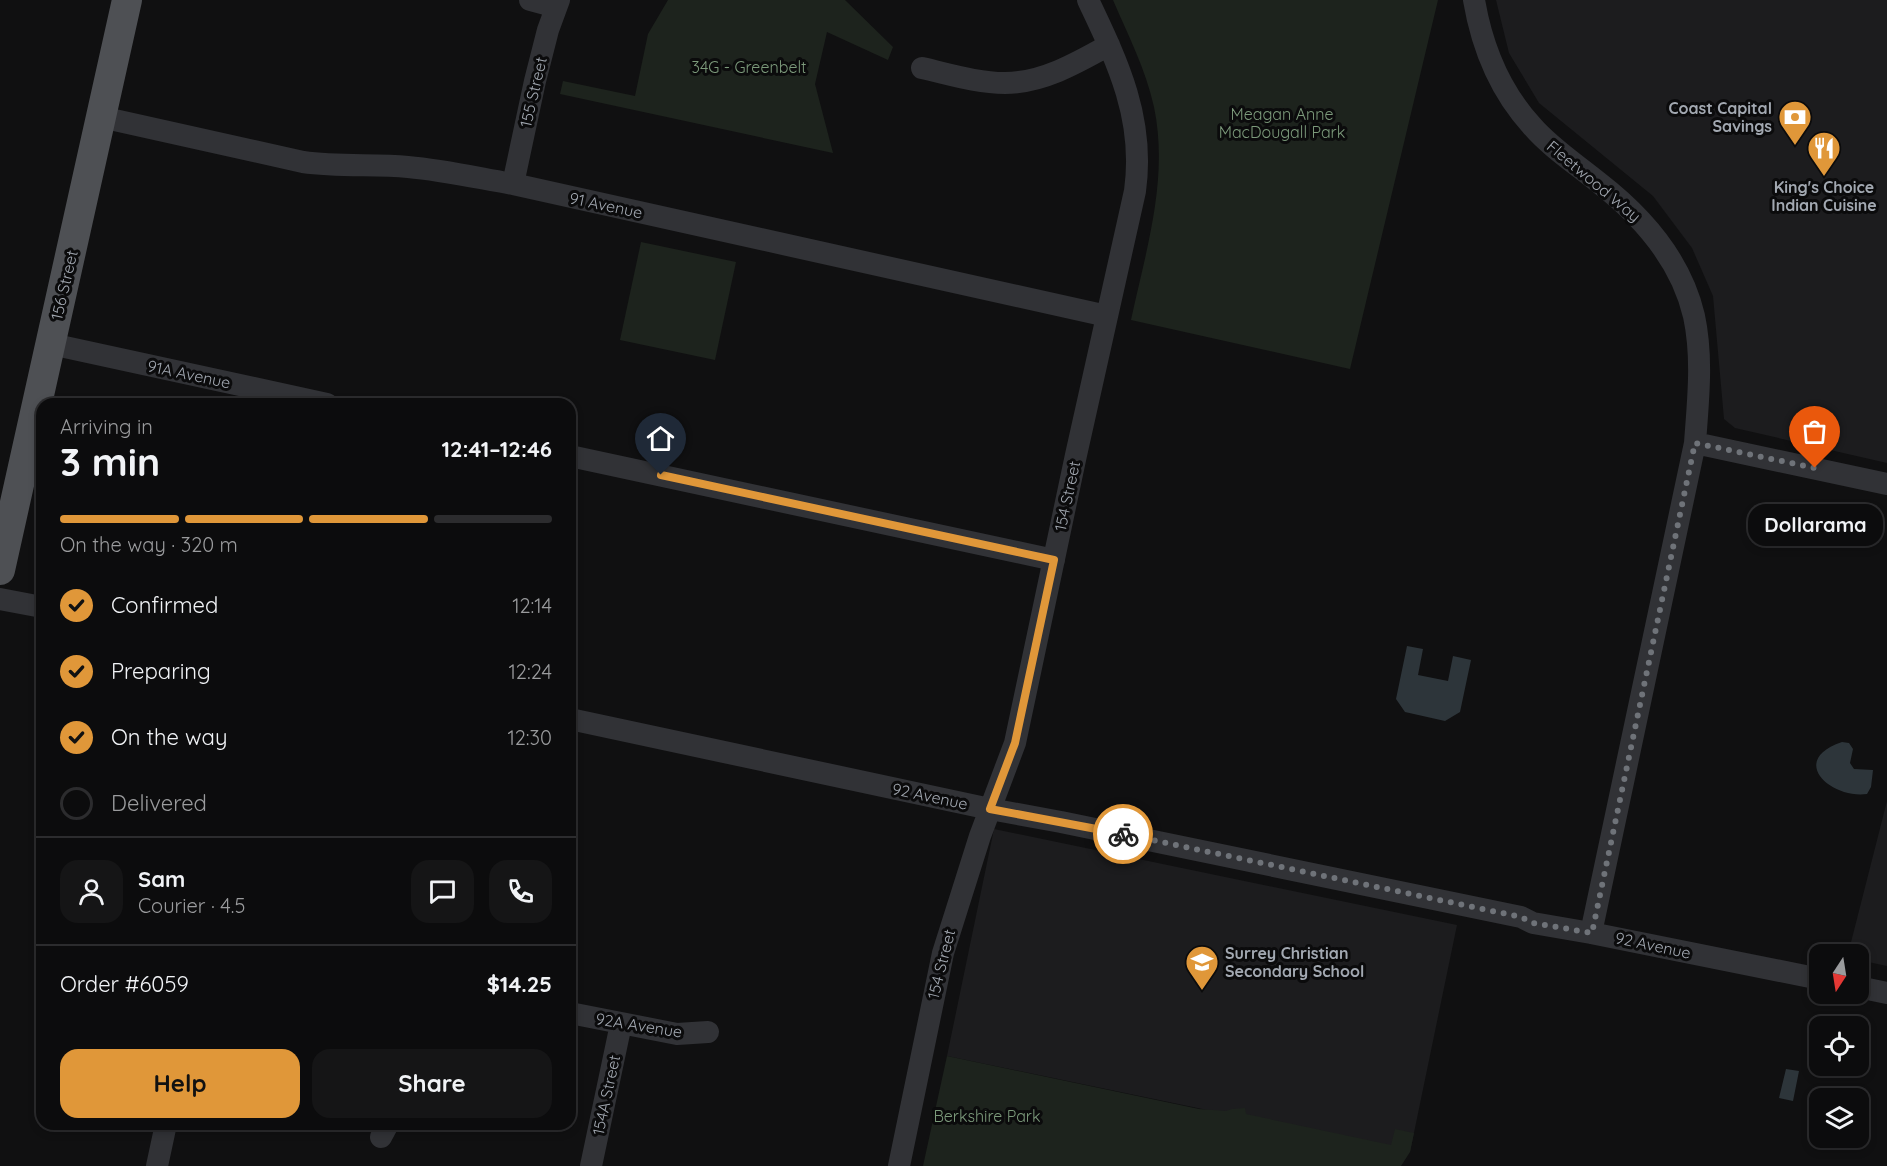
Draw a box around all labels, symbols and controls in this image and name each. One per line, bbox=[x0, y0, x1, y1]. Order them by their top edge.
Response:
street label: 155 Street bbox=[515, 55, 551, 129]
park label: 34G - Greenbelt bbox=[692, 57, 806, 77]
place label: Coast Capital Savings bbox=[1668, 98, 1772, 136]
bank icon: Coast Capital Savings bbox=[1777, 99, 1813, 146]
park label: Meagan Anne MacDougall Park bbox=[1219, 104, 1345, 142]
restaurant icon: King's Choice Indian Cuisine bbox=[1806, 130, 1842, 177]
street label: Fleetwood Way bbox=[1543, 136, 1645, 226]
place label: King's Choice Indian Cuisine bbox=[1771, 177, 1877, 215]
street label: 91 Avenue bbox=[568, 188, 644, 222]
street label: 156 Street bbox=[46, 248, 82, 322]
street label: 91A Avenue bbox=[146, 355, 232, 393]
pin bbox=[1789, 406, 1840, 468]
pin bbox=[635, 413, 686, 475]
text: Arriving in bbox=[60, 414, 153, 439]
icon: bag bbox=[1798, 415, 1831, 448]
icon: home bbox=[644, 422, 677, 455]
text: 12:41–12:46 bbox=[441, 435, 552, 463]
text: 3 min bbox=[60, 437, 160, 486]
street label: 154 Street bbox=[1050, 459, 1084, 533]
callout: Dollarama bbox=[1748, 504, 1882, 546]
text: Dollarama bbox=[1764, 512, 1867, 537]
text: On the way · 320 m bbox=[60, 532, 238, 557]
icon: check bbox=[60, 589, 93, 622]
text: Confirmed bbox=[111, 591, 218, 619]
text: 12:14 bbox=[512, 593, 552, 618]
icon: check bbox=[60, 655, 93, 688]
text: Preparing bbox=[111, 657, 211, 685]
text: 12:24 bbox=[508, 659, 552, 684]
icon: check bbox=[60, 721, 93, 754]
text: On the way bbox=[111, 723, 227, 751]
text: 12:30 bbox=[507, 725, 552, 750]
street label: 92 Avenue bbox=[890, 778, 970, 814]
text: Delivered bbox=[111, 789, 207, 817]
courier bbox=[1093, 804, 1153, 864]
icon: bike bbox=[1107, 818, 1140, 851]
button: person bbox=[60, 860, 123, 923]
button: chat bbox=[411, 860, 474, 923]
button: phone bbox=[489, 860, 552, 923]
text: Sam bbox=[138, 865, 185, 893]
text: Courier · 4.5 bbox=[138, 893, 245, 918]
street label: 154 Street bbox=[923, 927, 959, 1001]
street label: 92 Avenue bbox=[1613, 927, 1693, 963]
place label: Surrey Christian Secondary School bbox=[1225, 943, 1364, 981]
school or university icon: Surrey Christian Secondary School bbox=[1184, 944, 1220, 991]
north arrow bbox=[1809, 944, 1869, 1004]
map controls bbox=[1809, 944, 1869, 1148]
text: Order #6059 bbox=[60, 970, 189, 998]
text: $14.25 bbox=[487, 970, 552, 998]
street label: 92A Avenue bbox=[594, 1008, 684, 1042]
button: locate bbox=[1809, 1016, 1869, 1076]
button: Help bbox=[60, 1049, 300, 1118]
button: Share bbox=[312, 1049, 552, 1118]
street label: 154A Street bbox=[588, 1053, 624, 1137]
button: layers bbox=[1809, 1088, 1869, 1148]
park label: Berkshire Park bbox=[933, 1106, 1041, 1126]

